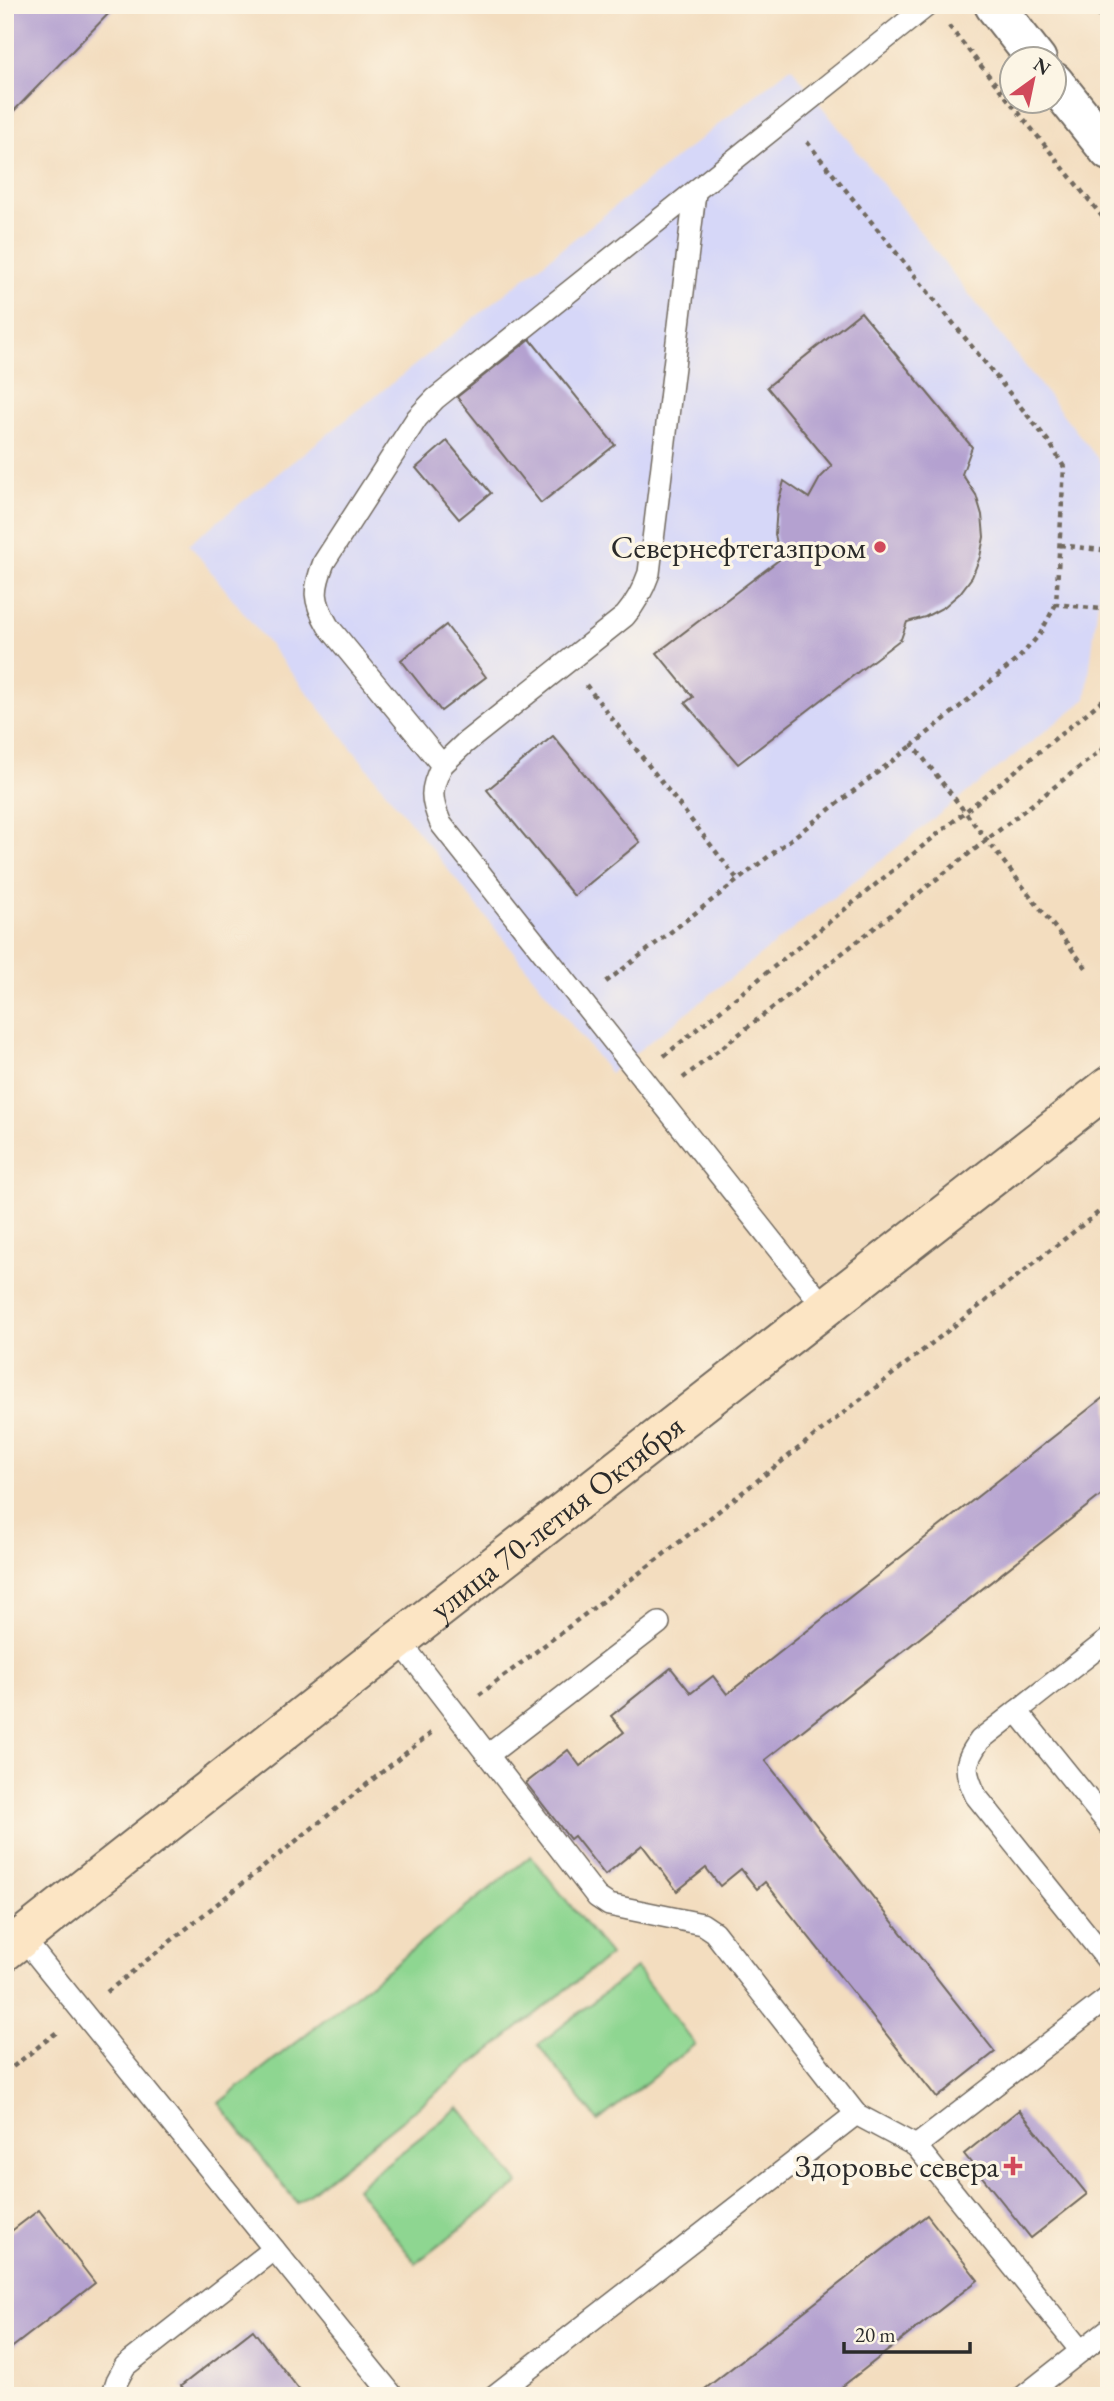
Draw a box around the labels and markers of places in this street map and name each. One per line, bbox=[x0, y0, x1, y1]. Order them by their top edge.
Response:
place label: Севернефтегазпром bbox=[611, 526, 866, 568]
marker: Севернефтегазпром bbox=[872, 539, 888, 555]
place label: Здоровье севера bbox=[795, 2145, 999, 2187]
marker: Здоровье севера bbox=[1005, 2158, 1021, 2174]

